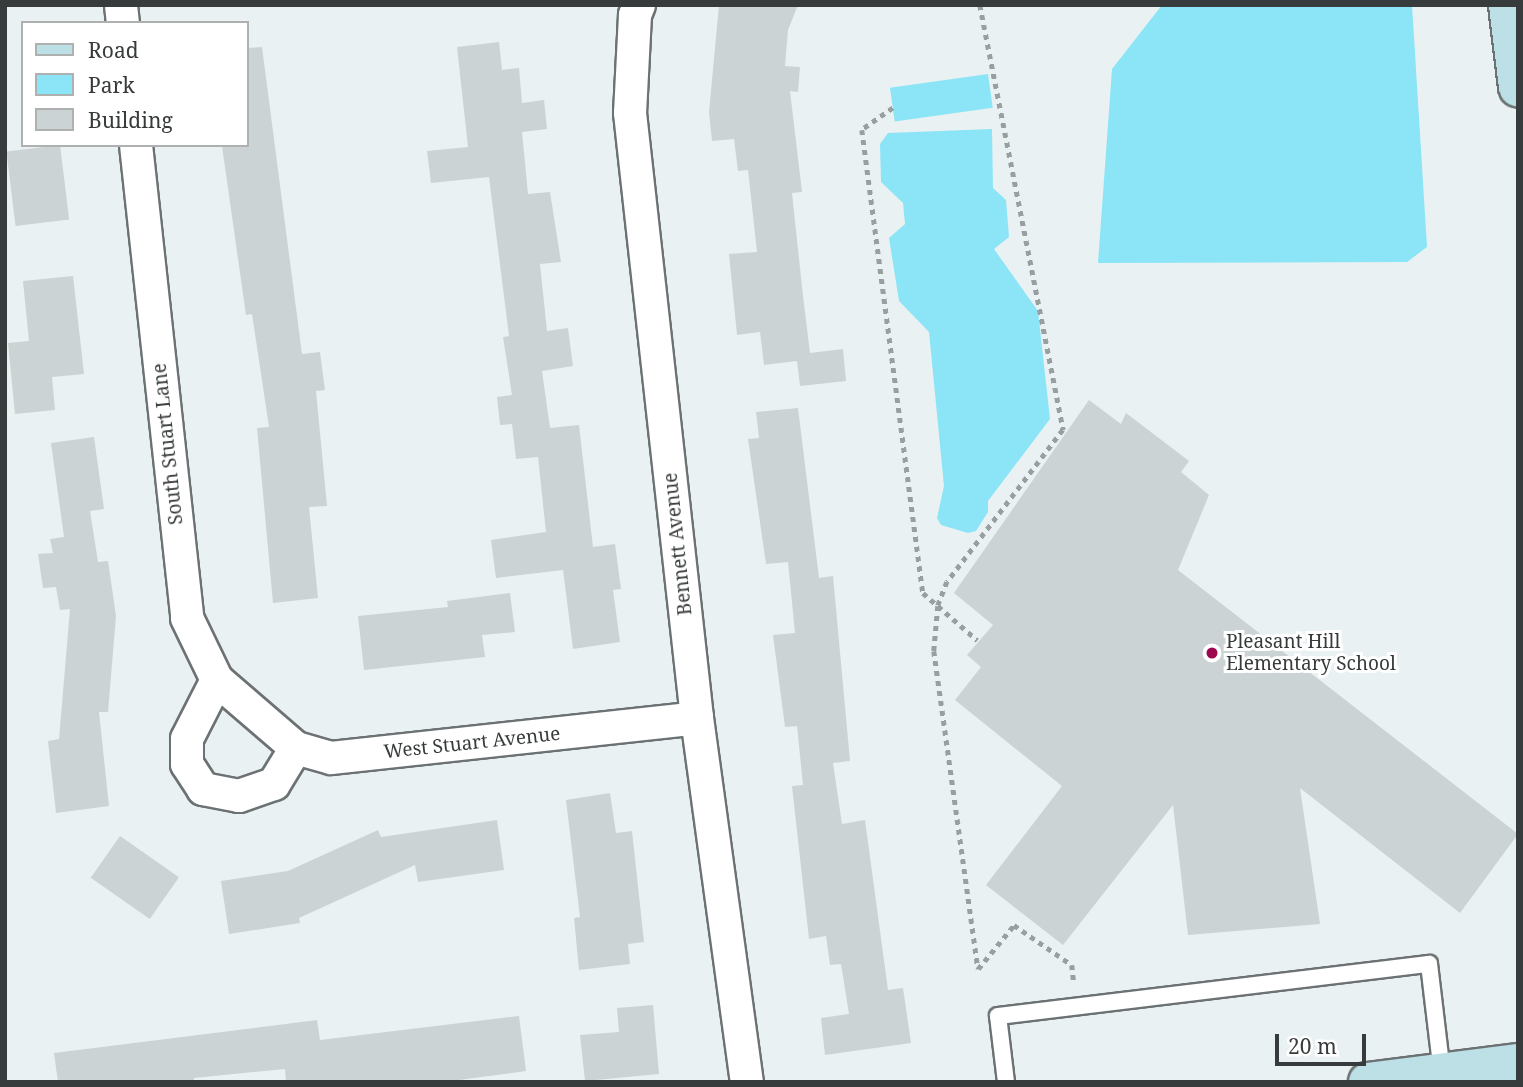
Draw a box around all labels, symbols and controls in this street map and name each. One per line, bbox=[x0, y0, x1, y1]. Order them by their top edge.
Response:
legend bbox=[21, 21, 248, 147]
text: Road bbox=[88, 36, 139, 64]
text: Park bbox=[88, 71, 135, 99]
text: Building bbox=[88, 106, 173, 134]
street label: South Stuart Lane bbox=[148, 362, 188, 526]
street label: Bennett Avenue bbox=[659, 471, 697, 617]
place label: Pleasant Hill Elementary School bbox=[1226, 631, 1396, 675]
marker: Pleasant Hill Elementary School bbox=[1204, 645, 1220, 661]
street label: West Stuart Avenue bbox=[383, 722, 561, 764]
scale bar bbox=[1278, 1020, 1369, 1064]
text: 20 m bbox=[1288, 1032, 1337, 1060]

